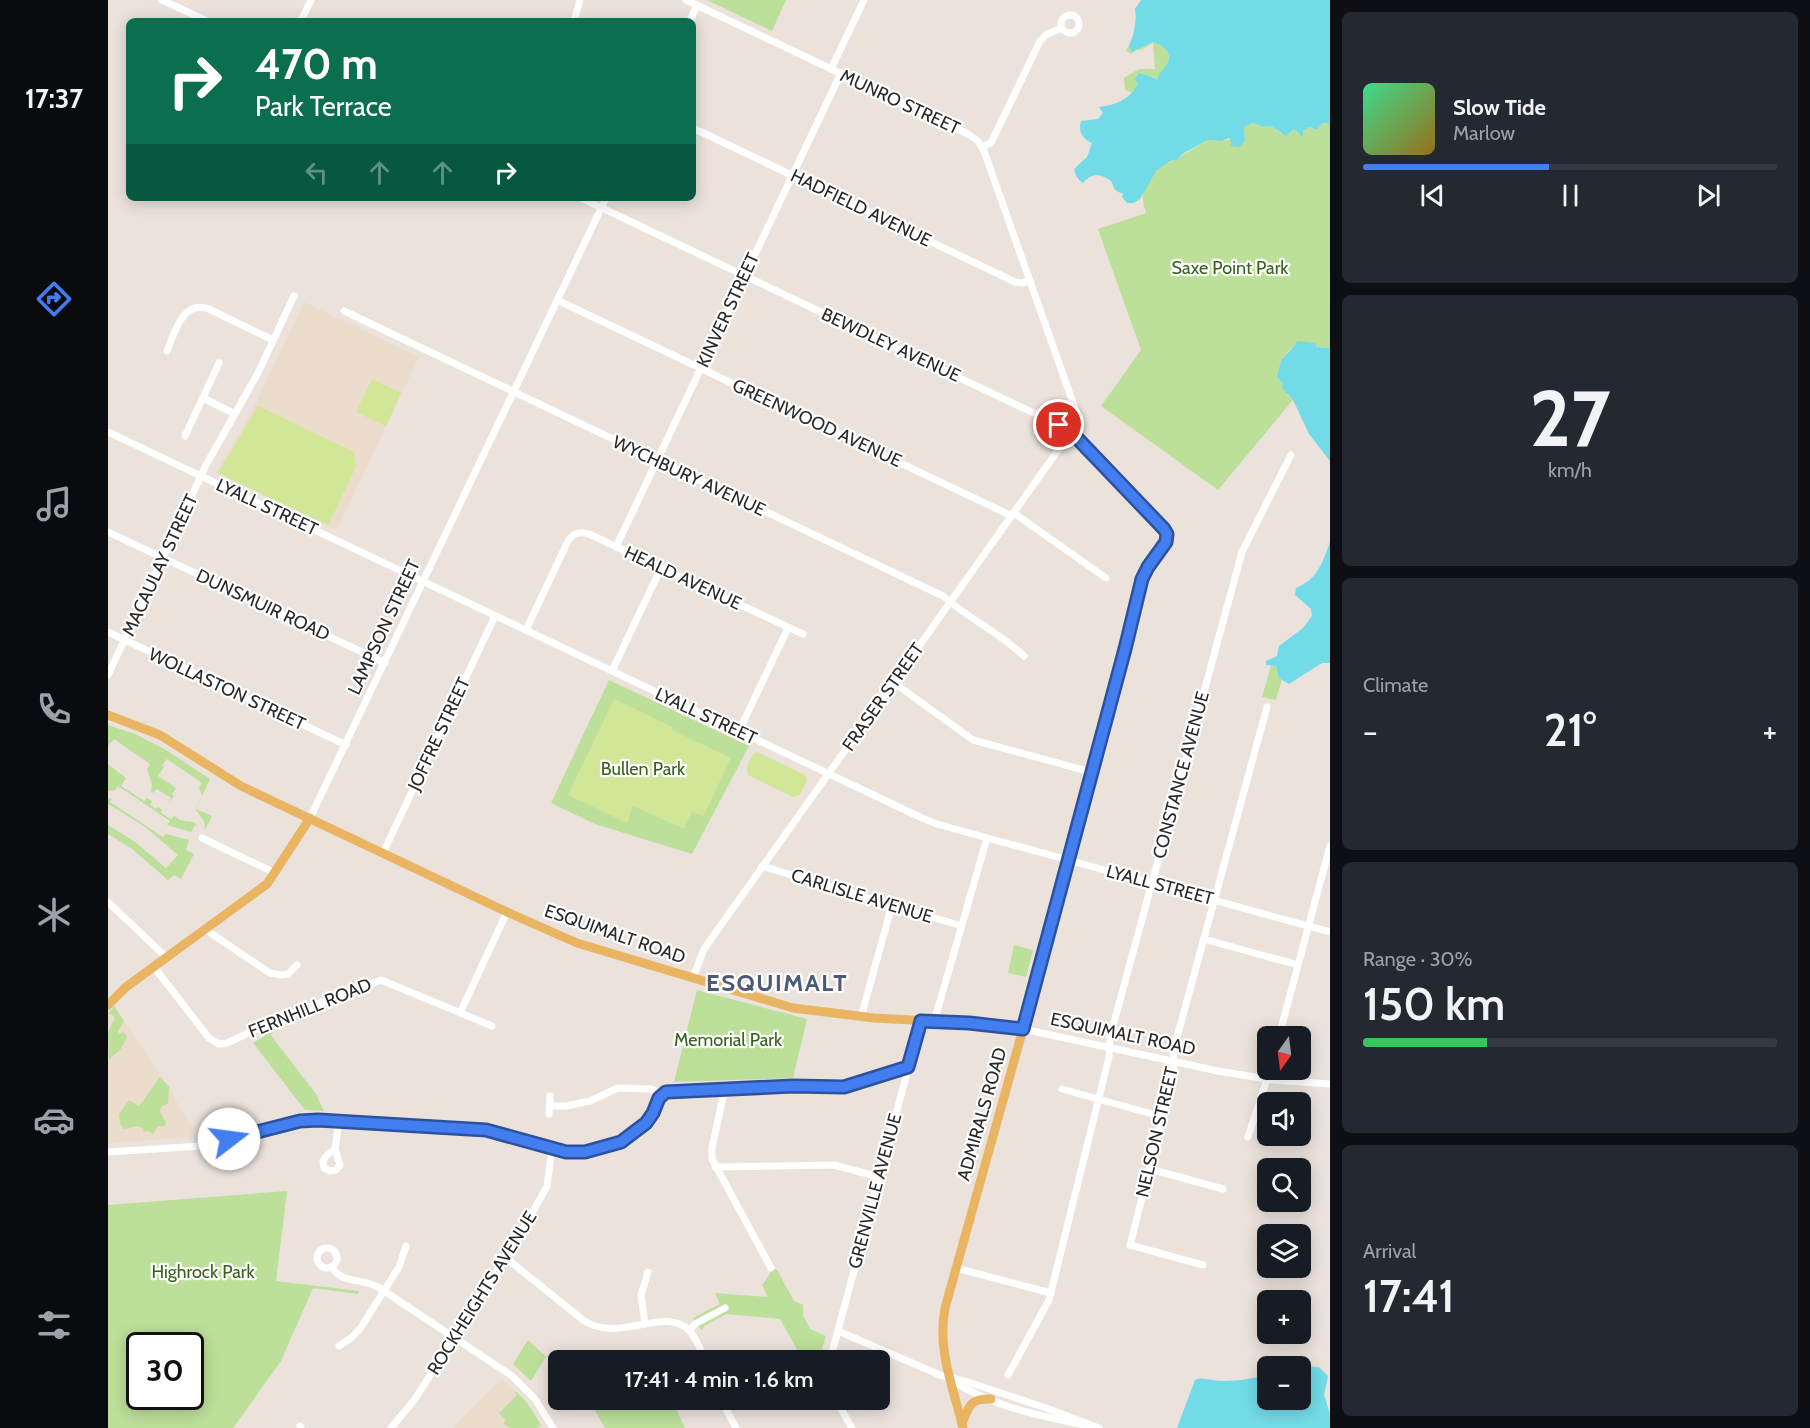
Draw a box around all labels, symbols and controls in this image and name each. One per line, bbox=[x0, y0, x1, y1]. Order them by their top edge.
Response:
text: 470 m bbox=[255, 38, 378, 90]
icon: right bbox=[156, 42, 234, 120]
street label: MUNRO STREET bbox=[837, 65, 964, 139]
text: 17:37 bbox=[25, 82, 83, 115]
text: Park Terrace bbox=[255, 90, 392, 123]
text: Slow Tide bbox=[1453, 94, 1546, 121]
text: Marlow bbox=[1453, 121, 1515, 145]
icon: left bbox=[300, 156, 333, 189]
icon: ahead bbox=[363, 156, 396, 189]
icon: ahead bbox=[426, 156, 459, 189]
icon: right bbox=[489, 156, 522, 189]
street label: HADFIELD AVENUE bbox=[787, 164, 935, 252]
icon: previous bbox=[1416, 179, 1449, 212]
icon: pause bbox=[1554, 179, 1587, 212]
icon: next bbox=[1692, 179, 1725, 212]
street label: KINVER STREET bbox=[692, 249, 764, 371]
park label: Saxe Point Park bbox=[1172, 257, 1289, 279]
icon: directions bbox=[33, 278, 75, 320]
street label: BEWDLEY AVENUE bbox=[818, 303, 964, 387]
text: 27 bbox=[1529, 371, 1611, 466]
street label: GREENWOOD AVENUE bbox=[729, 374, 905, 472]
pin bbox=[1033, 399, 1084, 450]
icon: arrive bbox=[1042, 408, 1075, 441]
street label: WYCHBURY AVENUE bbox=[609, 431, 769, 521]
text: km/h bbox=[1548, 458, 1592, 482]
street label: LYALL STREET bbox=[213, 474, 322, 540]
icon: music bbox=[33, 483, 75, 525]
street label: MACAULAY STREET bbox=[117, 490, 203, 639]
street label: HEALD AVENUE bbox=[621, 541, 745, 615]
street label: LAMPSON STREET bbox=[343, 556, 425, 698]
street label: DUNSMUIR ROAD bbox=[193, 564, 333, 646]
street label: FRASER STREET bbox=[837, 638, 929, 755]
street label: WOLLASTON STREET bbox=[145, 643, 309, 735]
street label: JOFFRE STREET bbox=[403, 673, 475, 795]
text: Climate bbox=[1363, 673, 1428, 697]
street label: LYALL STREET bbox=[652, 683, 761, 749]
icon: phone bbox=[33, 688, 75, 730]
street label: CONSTANCE AVENUE bbox=[1148, 689, 1214, 861]
text: 21° bbox=[1544, 703, 1596, 757]
text: − bbox=[1363, 711, 1378, 751]
text: + bbox=[1762, 711, 1777, 751]
park label: Bullen Park bbox=[601, 758, 686, 780]
street label: LYALL STREET bbox=[1104, 860, 1216, 910]
street label: CARLISLE AVENUE bbox=[788, 864, 936, 928]
icon: climate bbox=[33, 894, 75, 936]
street label: ESQUIMALT ROAD bbox=[542, 900, 688, 968]
text: Range · 30% bbox=[1363, 947, 1472, 971]
district label: ESQUIMALT bbox=[706, 968, 848, 997]
street label: FERNHILL ROAD bbox=[245, 973, 375, 1043]
text: 150 km bbox=[1363, 977, 1505, 1031]
street label: ESQUIMALT ROAD bbox=[1048, 1008, 1198, 1060]
north arrow bbox=[1257, 1026, 1311, 1080]
map controls bbox=[1257, 1026, 1311, 1410]
park label: Memorial Park bbox=[674, 1029, 783, 1051]
street label: ADMIRALS ROAD bbox=[952, 1045, 1012, 1183]
street label: NELSON STREET bbox=[1131, 1064, 1183, 1199]
button: sound bbox=[1257, 1092, 1311, 1146]
icon: car bbox=[33, 1099, 75, 1141]
position arrow bbox=[197, 1107, 261, 1171]
street label: GRENVILLE AVENUE bbox=[844, 1111, 906, 1271]
button: search bbox=[1257, 1158, 1311, 1212]
street label: ROCKHEIGHTS AVENUE bbox=[423, 1207, 541, 1379]
button: layers bbox=[1257, 1224, 1311, 1278]
text: Arrival bbox=[1363, 1239, 1416, 1263]
park label: Highrock Park bbox=[151, 1261, 256, 1283]
text: 17:41 bbox=[1363, 1269, 1454, 1323]
button: + bbox=[1257, 1290, 1311, 1344]
icon: filters bbox=[33, 1304, 75, 1346]
speed limit sign: 30 bbox=[126, 1332, 204, 1410]
button: − bbox=[1257, 1356, 1311, 1410]
text: 17:41 · 4 min · 1.6 km bbox=[625, 1366, 813, 1393]

